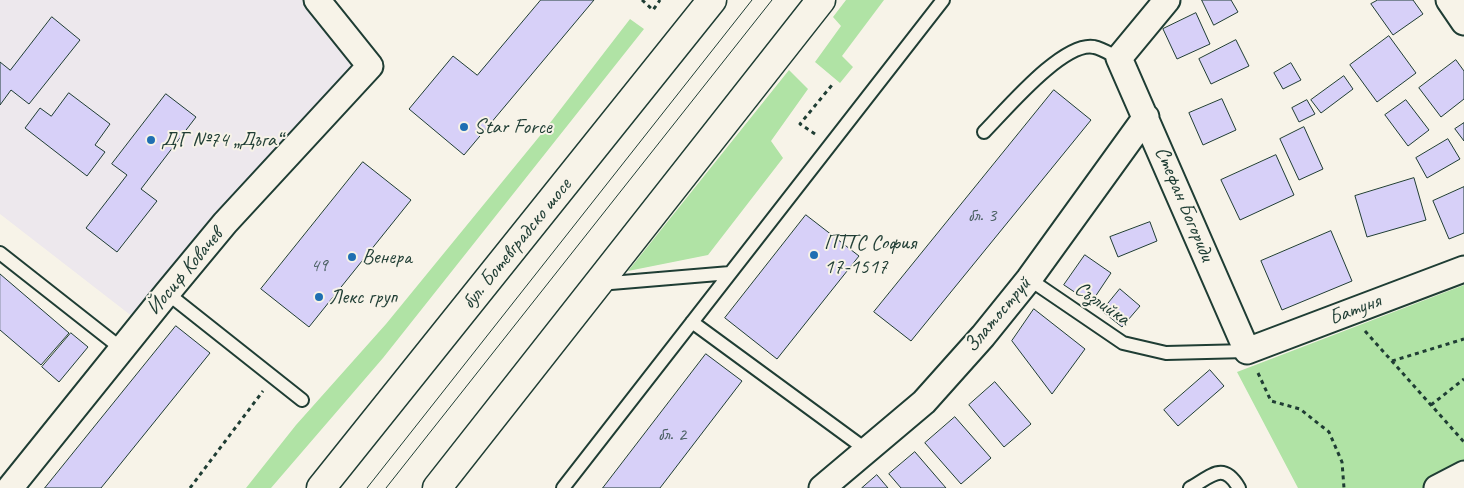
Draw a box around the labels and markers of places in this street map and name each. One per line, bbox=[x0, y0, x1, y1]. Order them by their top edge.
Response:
place label: Star Force bbox=[474, 114, 552, 140]
marker: Star Force bbox=[458, 121, 470, 133]
place label: ДГ №74 „Дъга“ bbox=[161, 127, 282, 153]
marker: ДГ №74 „Дъга“ bbox=[145, 134, 157, 146]
place label: ПТТС София 17-1517 bbox=[824, 230, 916, 280]
place label: Венера bbox=[362, 244, 412, 270]
marker: ПТТС София 17-1517 bbox=[808, 249, 820, 261]
marker: Венера bbox=[346, 251, 358, 263]
place label: Лекс груп bbox=[329, 284, 397, 310]
marker: Лекс груп bbox=[313, 291, 325, 303]

